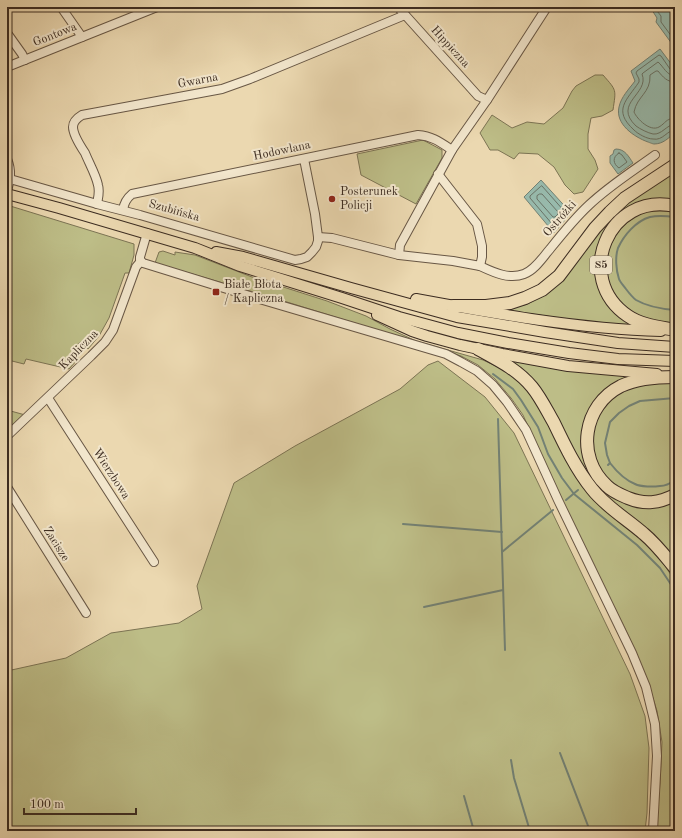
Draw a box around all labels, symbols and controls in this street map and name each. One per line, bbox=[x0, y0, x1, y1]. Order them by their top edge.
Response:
street label: Gontowa bbox=[31, 21, 79, 49]
street label: Hippiczna bbox=[428, 24, 472, 70]
street label: Gwarna bbox=[177, 71, 219, 91]
street label: Hodowlana bbox=[252, 139, 312, 163]
place label: Posterunek Policji bbox=[340, 186, 398, 212]
marker: Posterunek Policji bbox=[327, 194, 337, 204]
street label: Szubińska bbox=[147, 198, 201, 224]
street label: Ostróżki bbox=[541, 199, 579, 239]
road number: S5 bbox=[590, 256, 612, 274]
place label: Białe Błota / Kapliczna bbox=[224, 279, 283, 305]
marker: Białe Błota / Kapliczna bbox=[211, 287, 221, 297]
street label: Kapliczna bbox=[57, 328, 101, 372]
street label: Wierzbowa bbox=[90, 446, 132, 502]
street label: Zacisze bbox=[41, 525, 71, 564]
scale bar bbox=[24, 790, 136, 816]
text: 100 m bbox=[30, 799, 64, 811]

